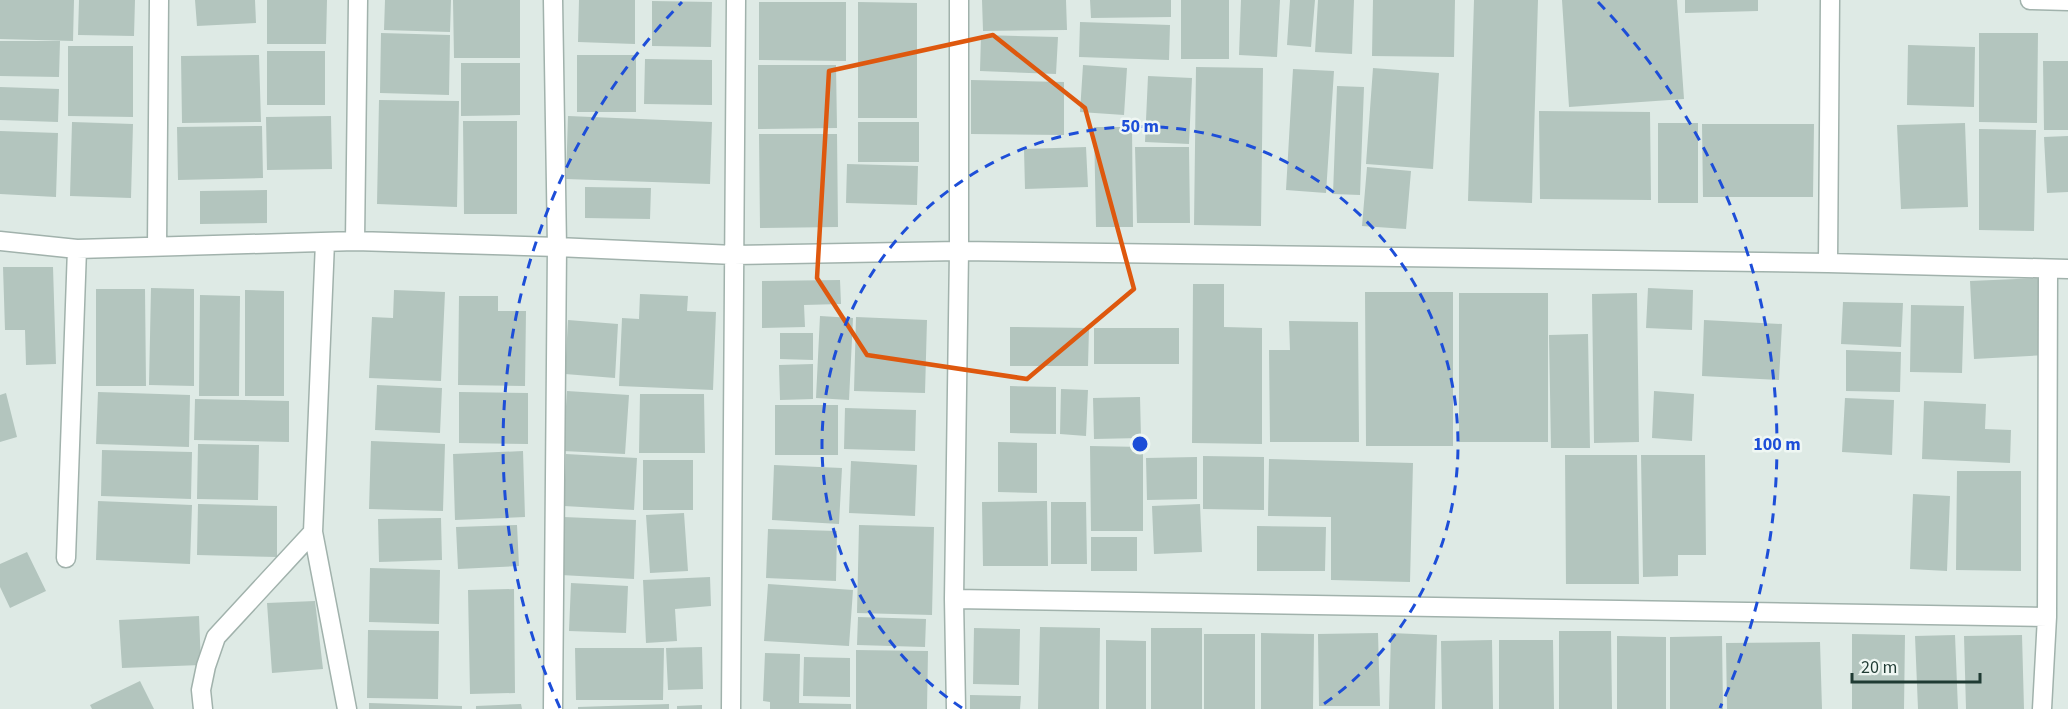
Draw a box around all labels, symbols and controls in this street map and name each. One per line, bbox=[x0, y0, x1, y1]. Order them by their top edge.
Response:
text: 50 m bbox=[1121, 114, 1159, 139]
text: 100 m bbox=[1753, 432, 1801, 457]
centre of rings bbox=[1130, 434, 1150, 454]
scale bar bbox=[1852, 646, 1980, 684]
text: 20 m bbox=[1861, 655, 1897, 680]

